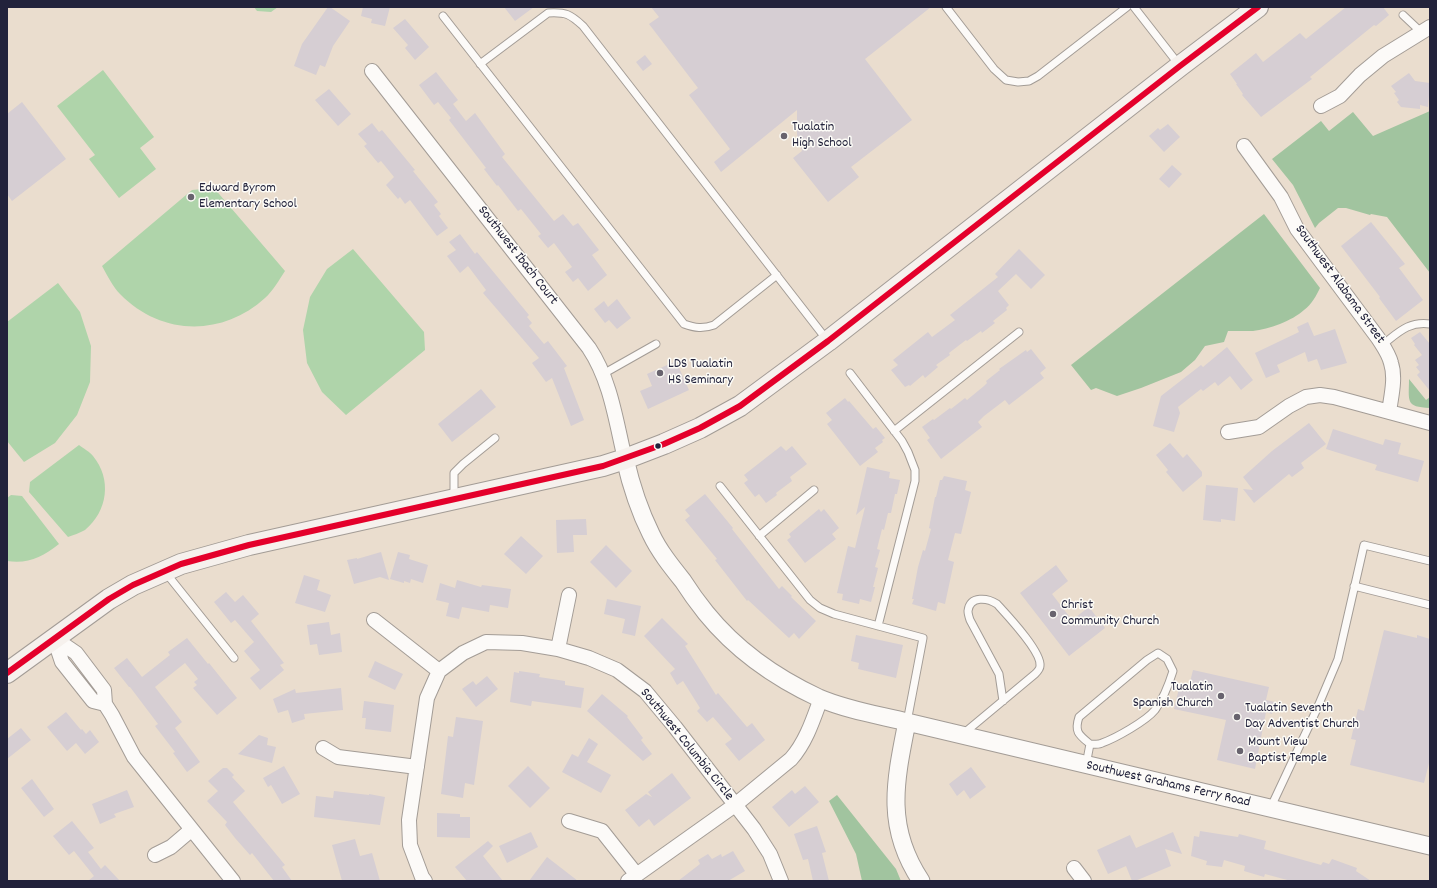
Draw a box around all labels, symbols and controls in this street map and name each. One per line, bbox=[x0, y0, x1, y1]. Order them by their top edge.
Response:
place label: Tualatin High School bbox=[792, 120, 851, 152]
marker: Tualatin High School bbox=[779, 131, 789, 141]
place label: Edward Byrom Elementary School bbox=[199, 181, 297, 214]
marker: Edward Byrom Elementary School bbox=[186, 192, 196, 202]
street label: Southwest Ibach Court bbox=[473, 203, 561, 309]
street label: Southwest Alabama Street bbox=[1290, 222, 1388, 348]
place label: LDS Tualatin HS Seminary bbox=[668, 357, 733, 390]
marker: LDS Tualatin HS Seminary bbox=[655, 368, 665, 378]
unlabelled marker bbox=[653, 441, 663, 451]
place label: Christ Community Church bbox=[1061, 598, 1159, 630]
marker: Christ Community Church bbox=[1048, 609, 1058, 619]
place label: Tualatin Spanish Church bbox=[1133, 680, 1213, 712]
street label: Southwest Columbia Circle bbox=[635, 685, 737, 805]
marker: Tualatin Spanish Church bbox=[1216, 691, 1226, 701]
place label: Tualatin Seventh Day Adventist Church bbox=[1245, 701, 1359, 734]
marker: Tualatin Seventh Day Adventist Church bbox=[1232, 712, 1242, 722]
place label: Mount View Baptist Temple bbox=[1248, 735, 1327, 768]
marker: Mount View Baptist Temple bbox=[1235, 746, 1245, 756]
street label: Southwest Grahams Ferry Road bbox=[1084, 758, 1252, 812]

